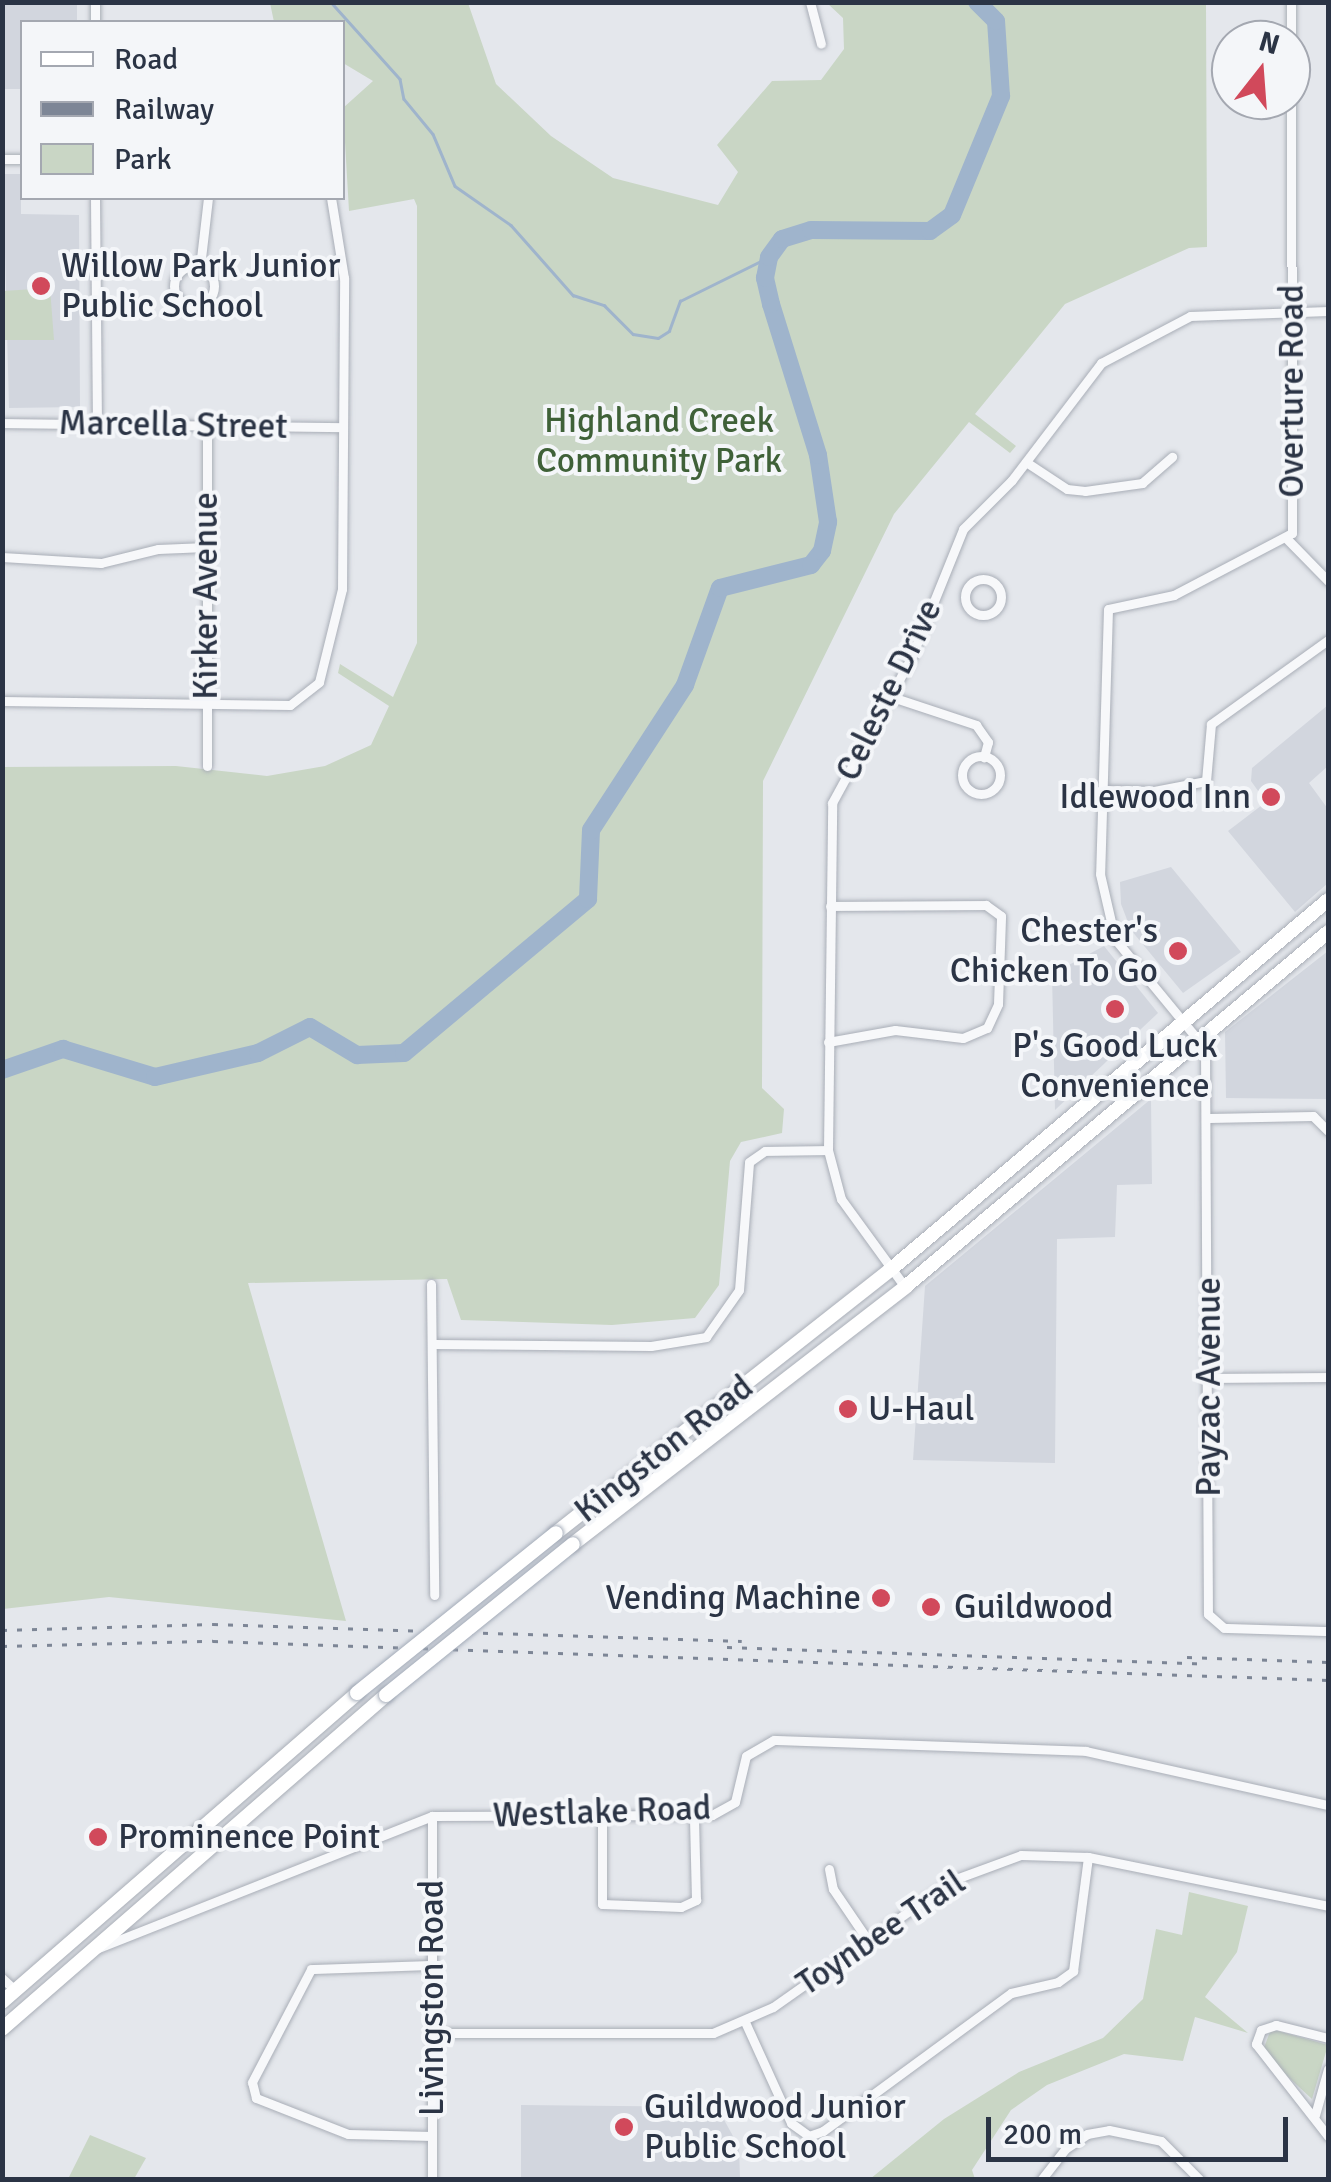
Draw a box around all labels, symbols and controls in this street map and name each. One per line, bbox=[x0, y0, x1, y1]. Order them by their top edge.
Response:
legend bbox=[20, 20, 345, 200]
north arrow bbox=[1211, 20, 1311, 120]
text: N bbox=[1255, 24, 1283, 62]
text: Road bbox=[114, 41, 178, 78]
text: Railway bbox=[114, 91, 214, 128]
text: Park bbox=[114, 141, 172, 178]
place label: Willow Park Junior Public School bbox=[61, 245, 340, 327]
marker: Willow Park Junior Public School bbox=[30, 275, 52, 297]
street label: Overture Road bbox=[1271, 284, 1313, 498]
park label: Highland Creek Community Park bbox=[536, 400, 782, 482]
street label: Marcella Street bbox=[58, 402, 288, 448]
street label: Kirker Avenue bbox=[185, 492, 227, 700]
street label: Celeste Drive bbox=[827, 592, 951, 788]
place label: Idlewood Inn bbox=[1059, 776, 1251, 818]
marker: Idlewood Inn bbox=[1260, 786, 1282, 808]
place label: Chester's Chicken To Go bbox=[950, 910, 1158, 992]
marker: Chester's Chicken To Go bbox=[1167, 940, 1189, 962]
marker: P's Good Luck Convenience bbox=[1104, 998, 1126, 1020]
place label: P's Good Luck Convenience bbox=[1012, 1025, 1218, 1107]
street label: Payzac Avenue bbox=[1188, 1277, 1230, 1497]
street label: Kingston Road bbox=[566, 1366, 762, 1532]
place label: U-Haul bbox=[868, 1388, 974, 1430]
marker: U-Haul bbox=[837, 1398, 859, 1420]
place label: Vending Machine bbox=[605, 1577, 861, 1619]
place label: Guildwood bbox=[954, 1586, 1113, 1628]
marker: Vending Machine bbox=[870, 1587, 892, 1609]
marker: Guildwood bbox=[918, 1594, 944, 1620]
street label: Westlake Road bbox=[492, 1787, 712, 1837]
place label: Prominence Point bbox=[118, 1816, 380, 1858]
marker: Prominence Point bbox=[87, 1826, 109, 1848]
street label: Toynbee Trail bbox=[789, 1861, 973, 2005]
street label: Livingston Road bbox=[411, 1880, 453, 2116]
place label: Guildwood Junior Public School bbox=[644, 2086, 906, 2168]
scale bar bbox=[991, 2097, 1294, 2159]
marker: Guildwood Junior Public School bbox=[613, 2116, 635, 2138]
text: 200 m bbox=[1003, 2116, 1082, 2153]

